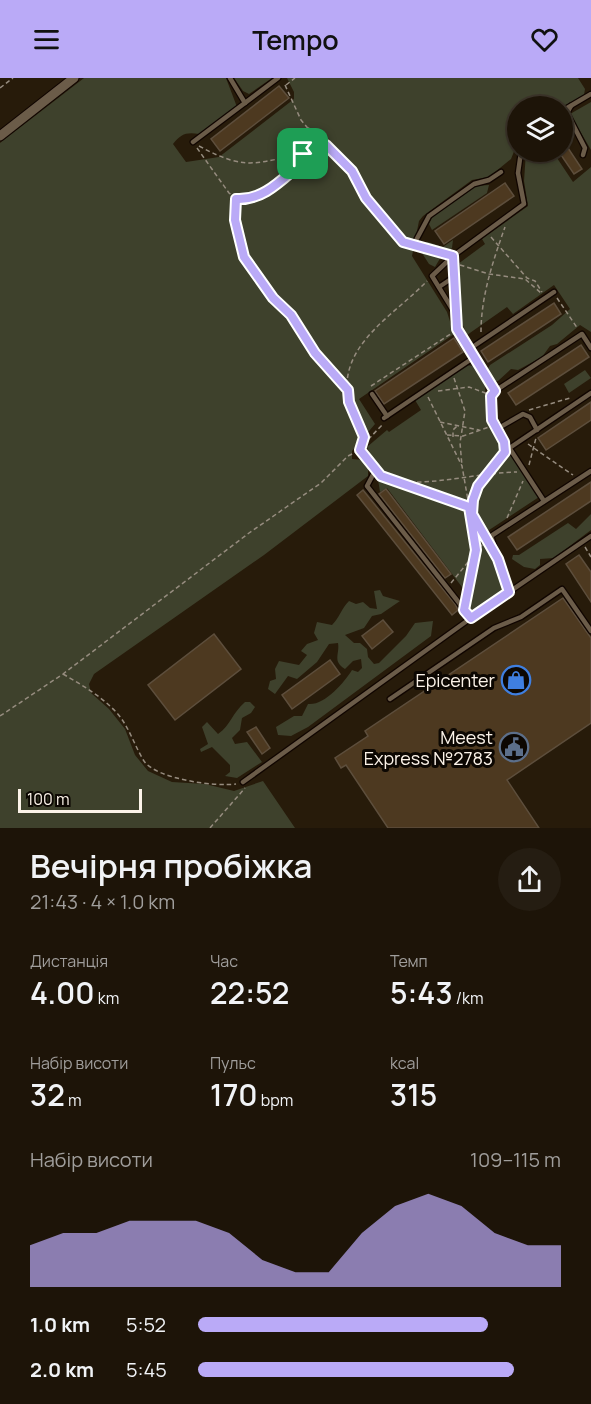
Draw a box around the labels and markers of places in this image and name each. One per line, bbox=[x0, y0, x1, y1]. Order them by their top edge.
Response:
pin bbox=[277, 128, 328, 179]
shop icon: Epicenter bbox=[500, 664, 532, 696]
place label: Epicenter bbox=[415, 668, 496, 692]
place label: Meest Express №2783 bbox=[364, 725, 493, 770]
public building icon: Meest Express №2783 bbox=[498, 731, 530, 763]

